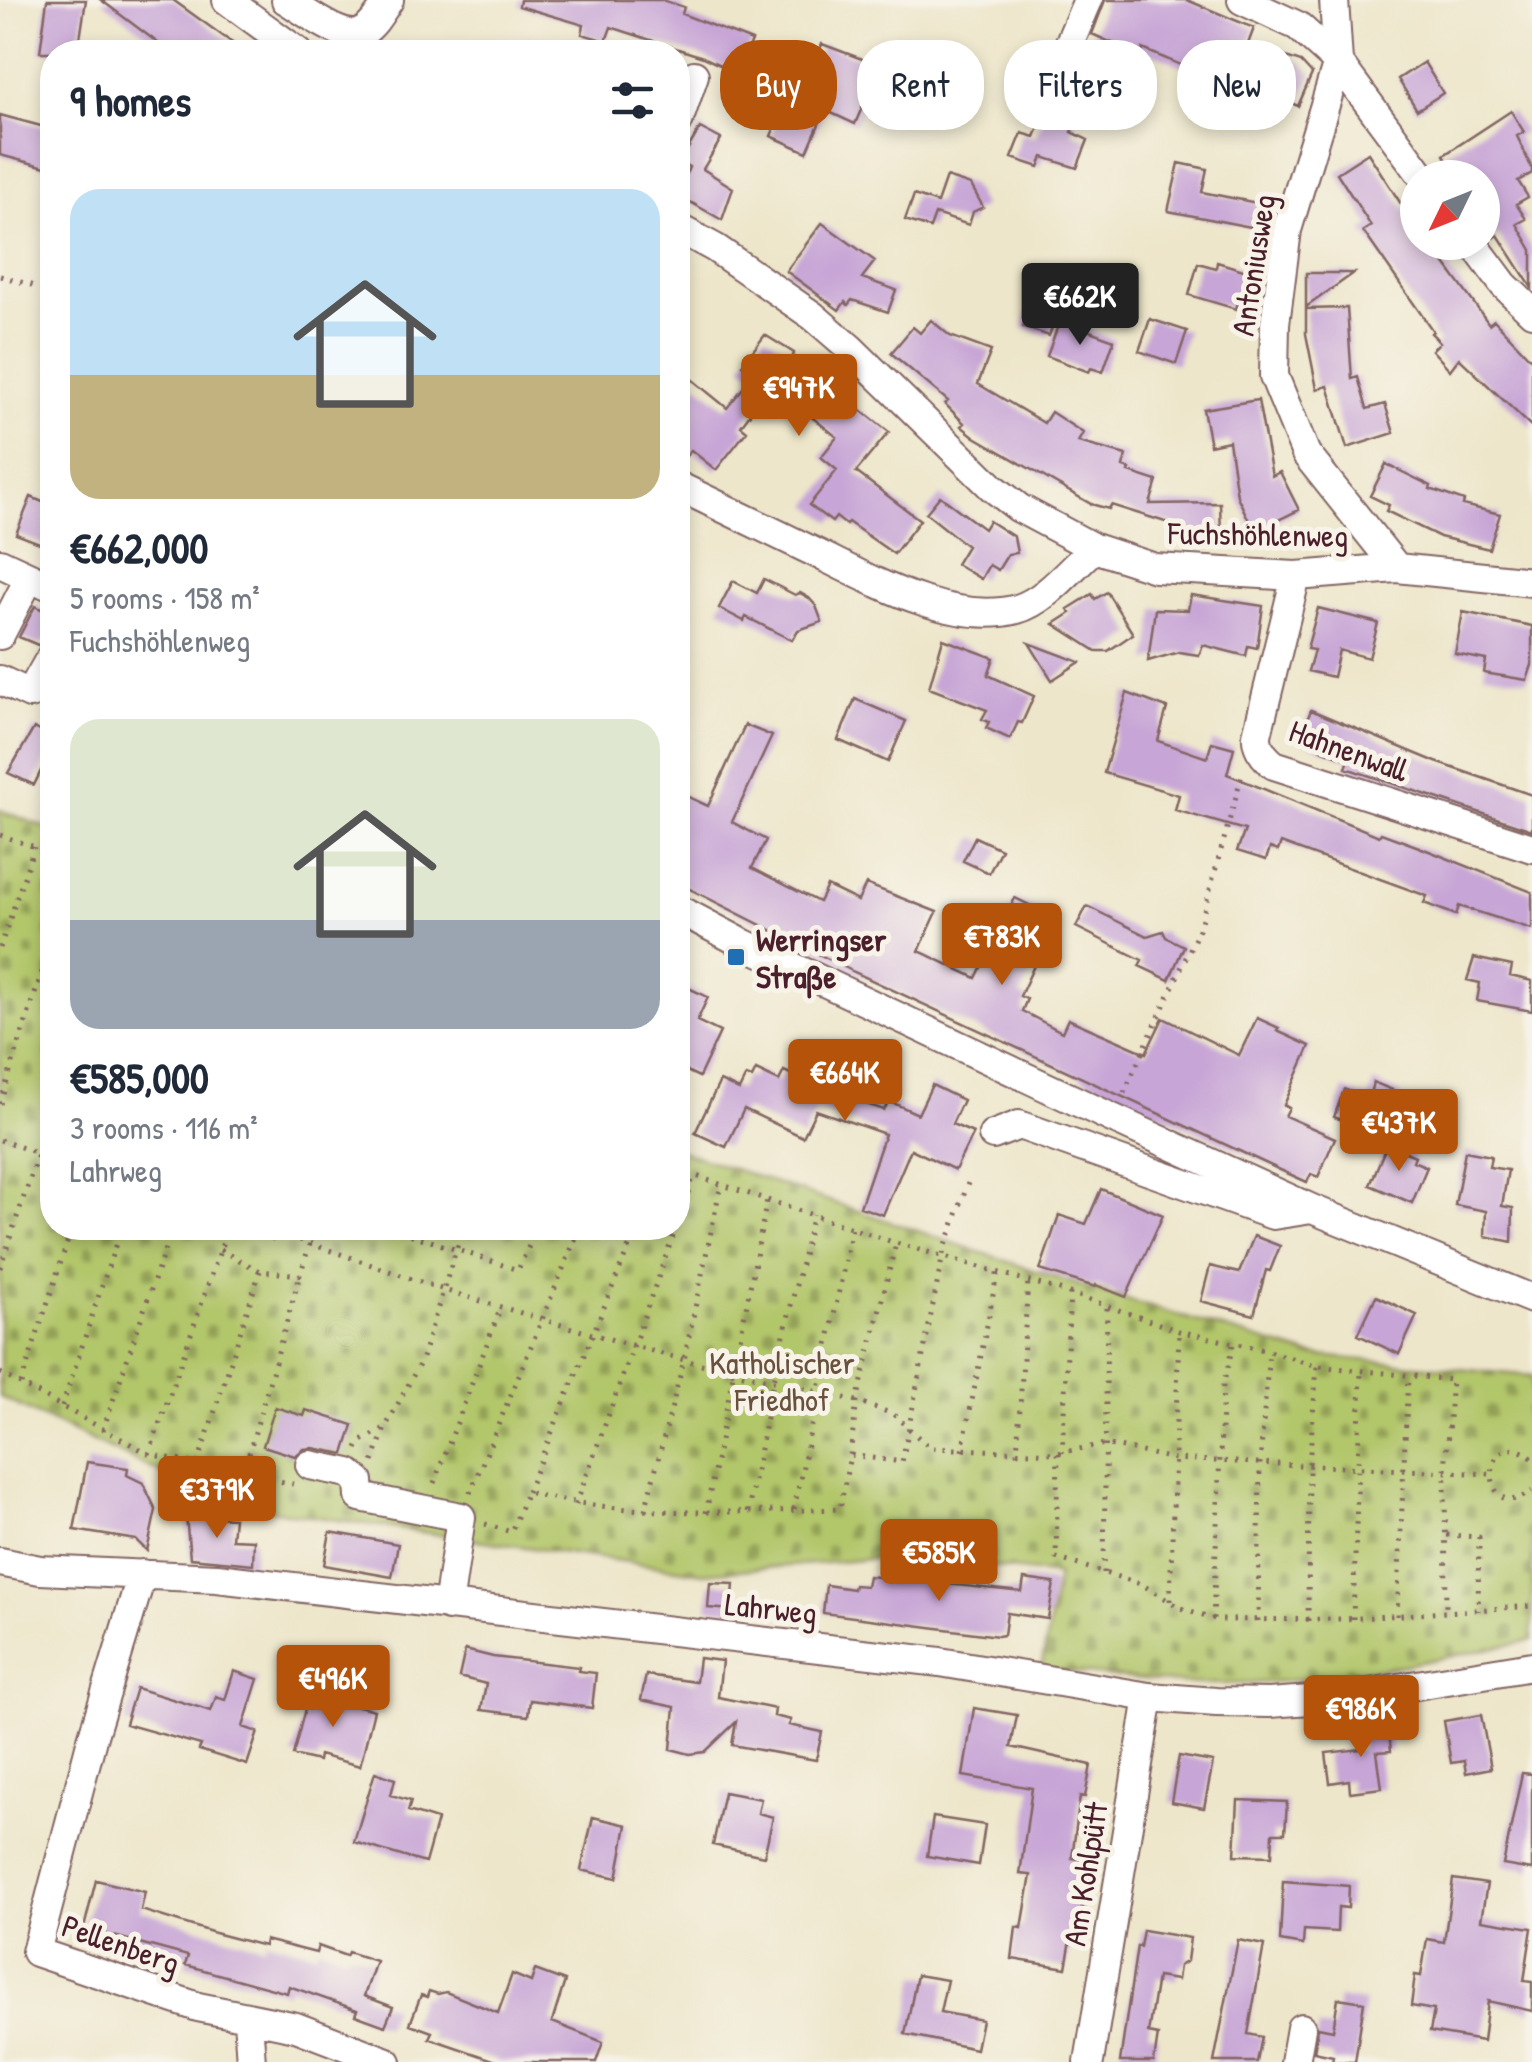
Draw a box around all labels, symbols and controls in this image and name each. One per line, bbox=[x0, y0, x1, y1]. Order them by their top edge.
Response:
chip: Buy bbox=[720, 40, 837, 130]
chip: Rent bbox=[857, 40, 984, 130]
chip: Filters bbox=[1004, 40, 1157, 130]
chip: New bbox=[1177, 40, 1296, 130]
text: 9 homes bbox=[70, 72, 191, 129]
icon: filters bbox=[605, 73, 660, 128]
north arrow bbox=[1400, 160, 1500, 260]
map controls bbox=[1400, 160, 1500, 260]
street label: Antoniusweg bbox=[1221, 191, 1285, 339]
icon: home bbox=[275, 254, 455, 434]
pin: €662K bbox=[1010, 263, 1150, 348]
text: €662K bbox=[1044, 274, 1116, 317]
pin: €947K bbox=[729, 354, 869, 439]
text: €947K bbox=[763, 365, 835, 408]
street label: Fuchshöhlenweg bbox=[1167, 511, 1348, 557]
text: €662,000 bbox=[70, 519, 208, 576]
text: 5 rooms · 158 m² bbox=[70, 576, 260, 619]
text: Fuchshöhlenweg bbox=[70, 619, 250, 662]
street label: Hahnenwall bbox=[1283, 709, 1415, 791]
icon: home bbox=[275, 784, 455, 964]
pin: €783K bbox=[932, 903, 1072, 988]
text: €783K bbox=[964, 914, 1040, 957]
place label: Werringser Straße bbox=[756, 918, 887, 999]
marker: Werringser Straße bbox=[725, 946, 747, 968]
pin: €664K bbox=[775, 1039, 915, 1124]
text: €585,000 bbox=[70, 1049, 209, 1106]
text: €664K bbox=[810, 1050, 880, 1093]
pin: €437K bbox=[1329, 1089, 1469, 1174]
text: €437K bbox=[1362, 1100, 1436, 1143]
text: 3 rooms · 116 m² bbox=[70, 1106, 258, 1149]
text: Lahrweg bbox=[70, 1149, 162, 1192]
park label: Katholischer Friedhof bbox=[709, 1341, 855, 1421]
pin: €379K bbox=[147, 1456, 287, 1541]
text: €379K bbox=[180, 1467, 254, 1510]
pin: €585K bbox=[869, 1519, 1009, 1604]
text: €585K bbox=[902, 1530, 976, 1573]
street label: Lahrweg bbox=[723, 1582, 819, 1634]
pin: €496K bbox=[263, 1645, 403, 1730]
text: €496K bbox=[299, 1656, 367, 1699]
pin: €986K bbox=[1291, 1675, 1431, 1760]
text: €986K bbox=[1326, 1686, 1396, 1729]
street label: Am Kohlpütt bbox=[1052, 1798, 1118, 1949]
street label: Pellenberg bbox=[57, 1904, 185, 1984]

